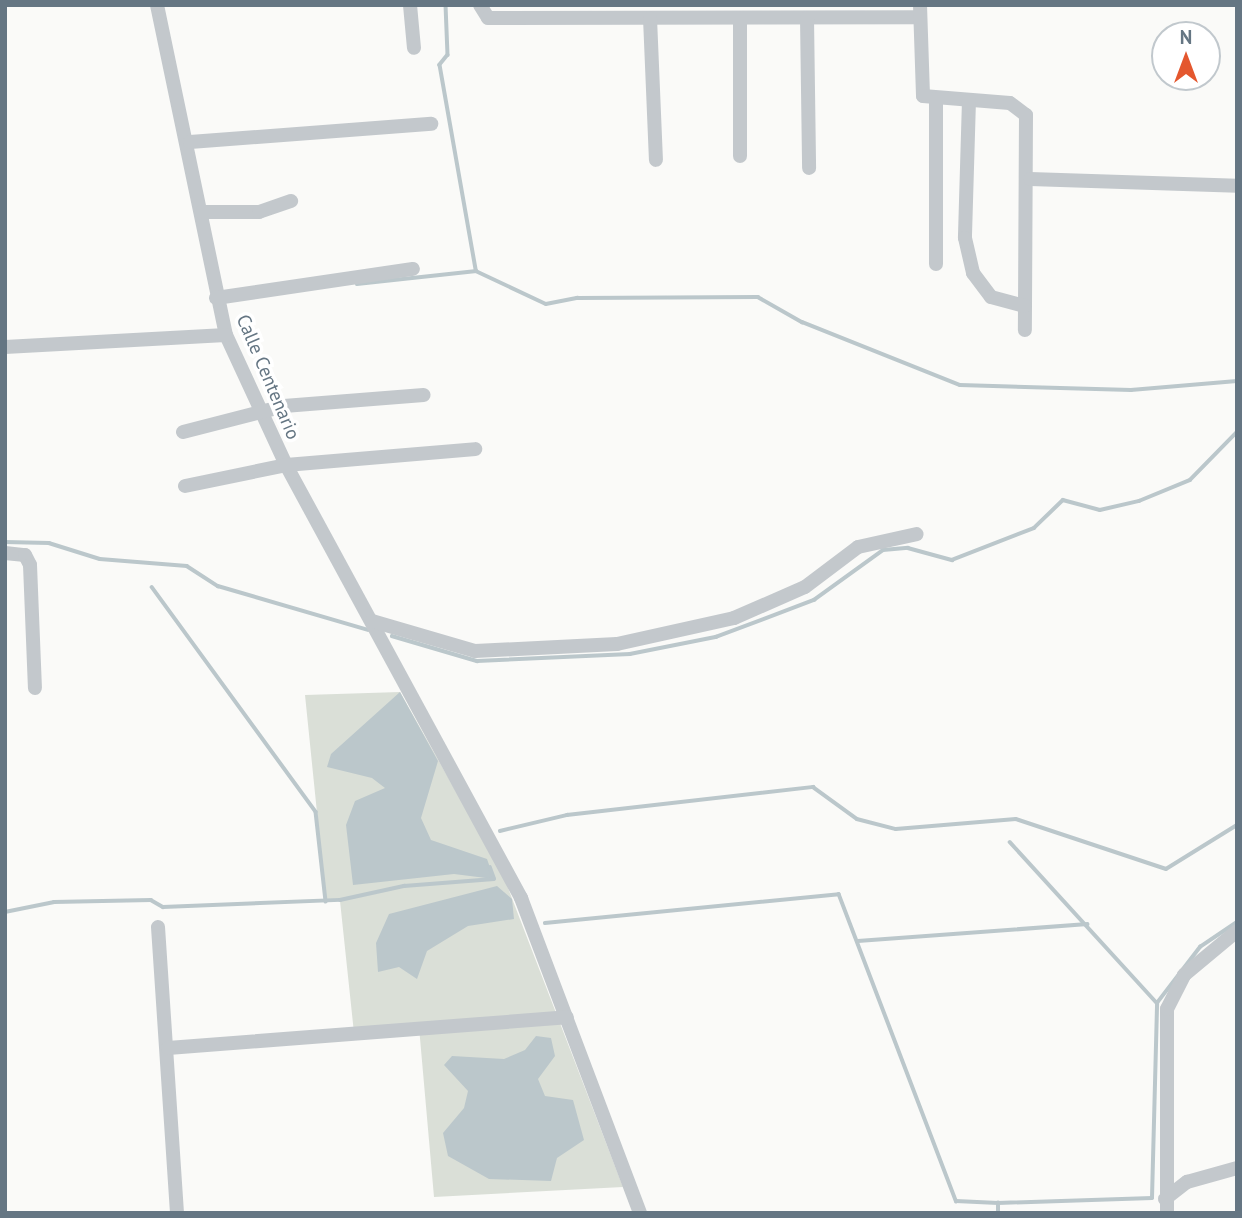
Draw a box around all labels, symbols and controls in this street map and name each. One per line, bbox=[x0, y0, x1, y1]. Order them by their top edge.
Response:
north arrow bbox=[1151, 21, 1221, 91]
text: N bbox=[1180, 25, 1192, 49]
street label: Calle Centenario bbox=[231, 311, 305, 443]

